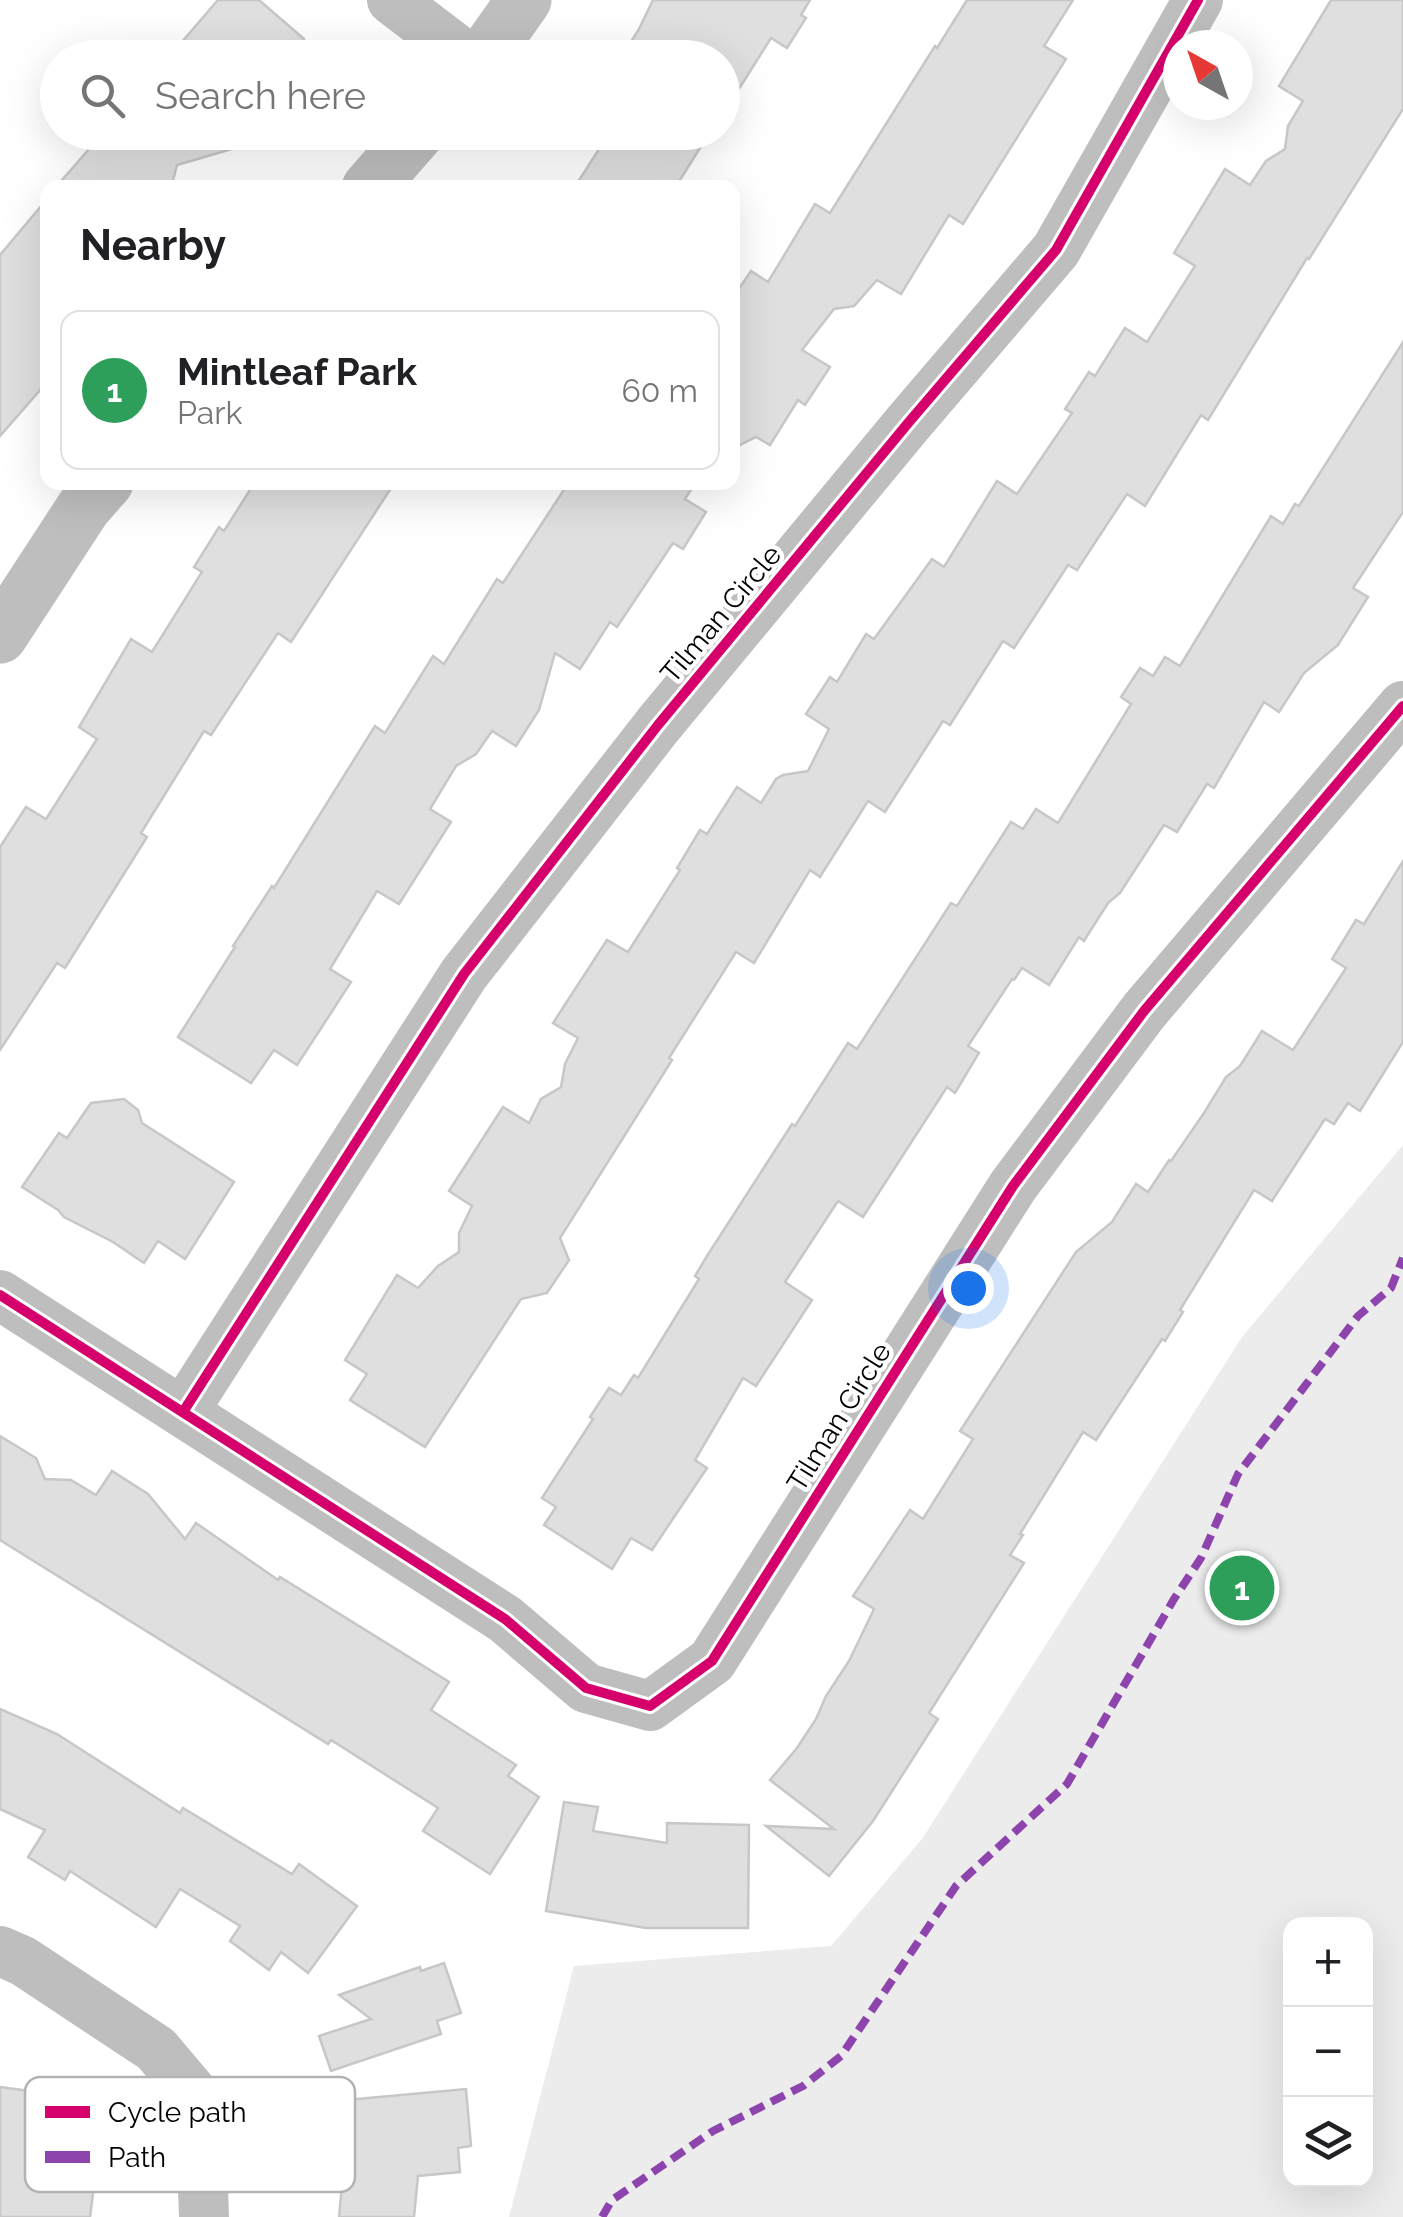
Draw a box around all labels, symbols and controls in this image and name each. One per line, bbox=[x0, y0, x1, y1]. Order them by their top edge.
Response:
north arrow bbox=[1163, 30, 1253, 120]
search box bbox=[40, 40, 740, 150]
icon: search bbox=[75, 68, 130, 123]
text: Search here bbox=[155, 73, 366, 118]
text: Nearby bbox=[80, 221, 226, 270]
text: Mintleaf Park bbox=[177, 349, 417, 394]
text: 1 bbox=[107, 372, 122, 409]
text: 60 m bbox=[622, 372, 698, 409]
text: Park bbox=[177, 394, 242, 431]
street label: Tilman Circle bbox=[654, 539, 788, 689]
your location bbox=[943, 1263, 994, 1314]
street label: Tilman Circle bbox=[780, 1336, 898, 1498]
pin: 1 bbox=[1210, 1550, 1274, 1626]
map controls bbox=[1283, 1917, 1373, 2187]
button: + bbox=[1283, 1917, 1373, 2007]
button: − bbox=[1283, 2007, 1373, 2097]
legend bbox=[25, 2077, 355, 2192]
text: Cycle path bbox=[108, 2096, 247, 2129]
button: layers bbox=[1283, 2097, 1373, 2187]
text: Path bbox=[108, 2141, 166, 2174]

